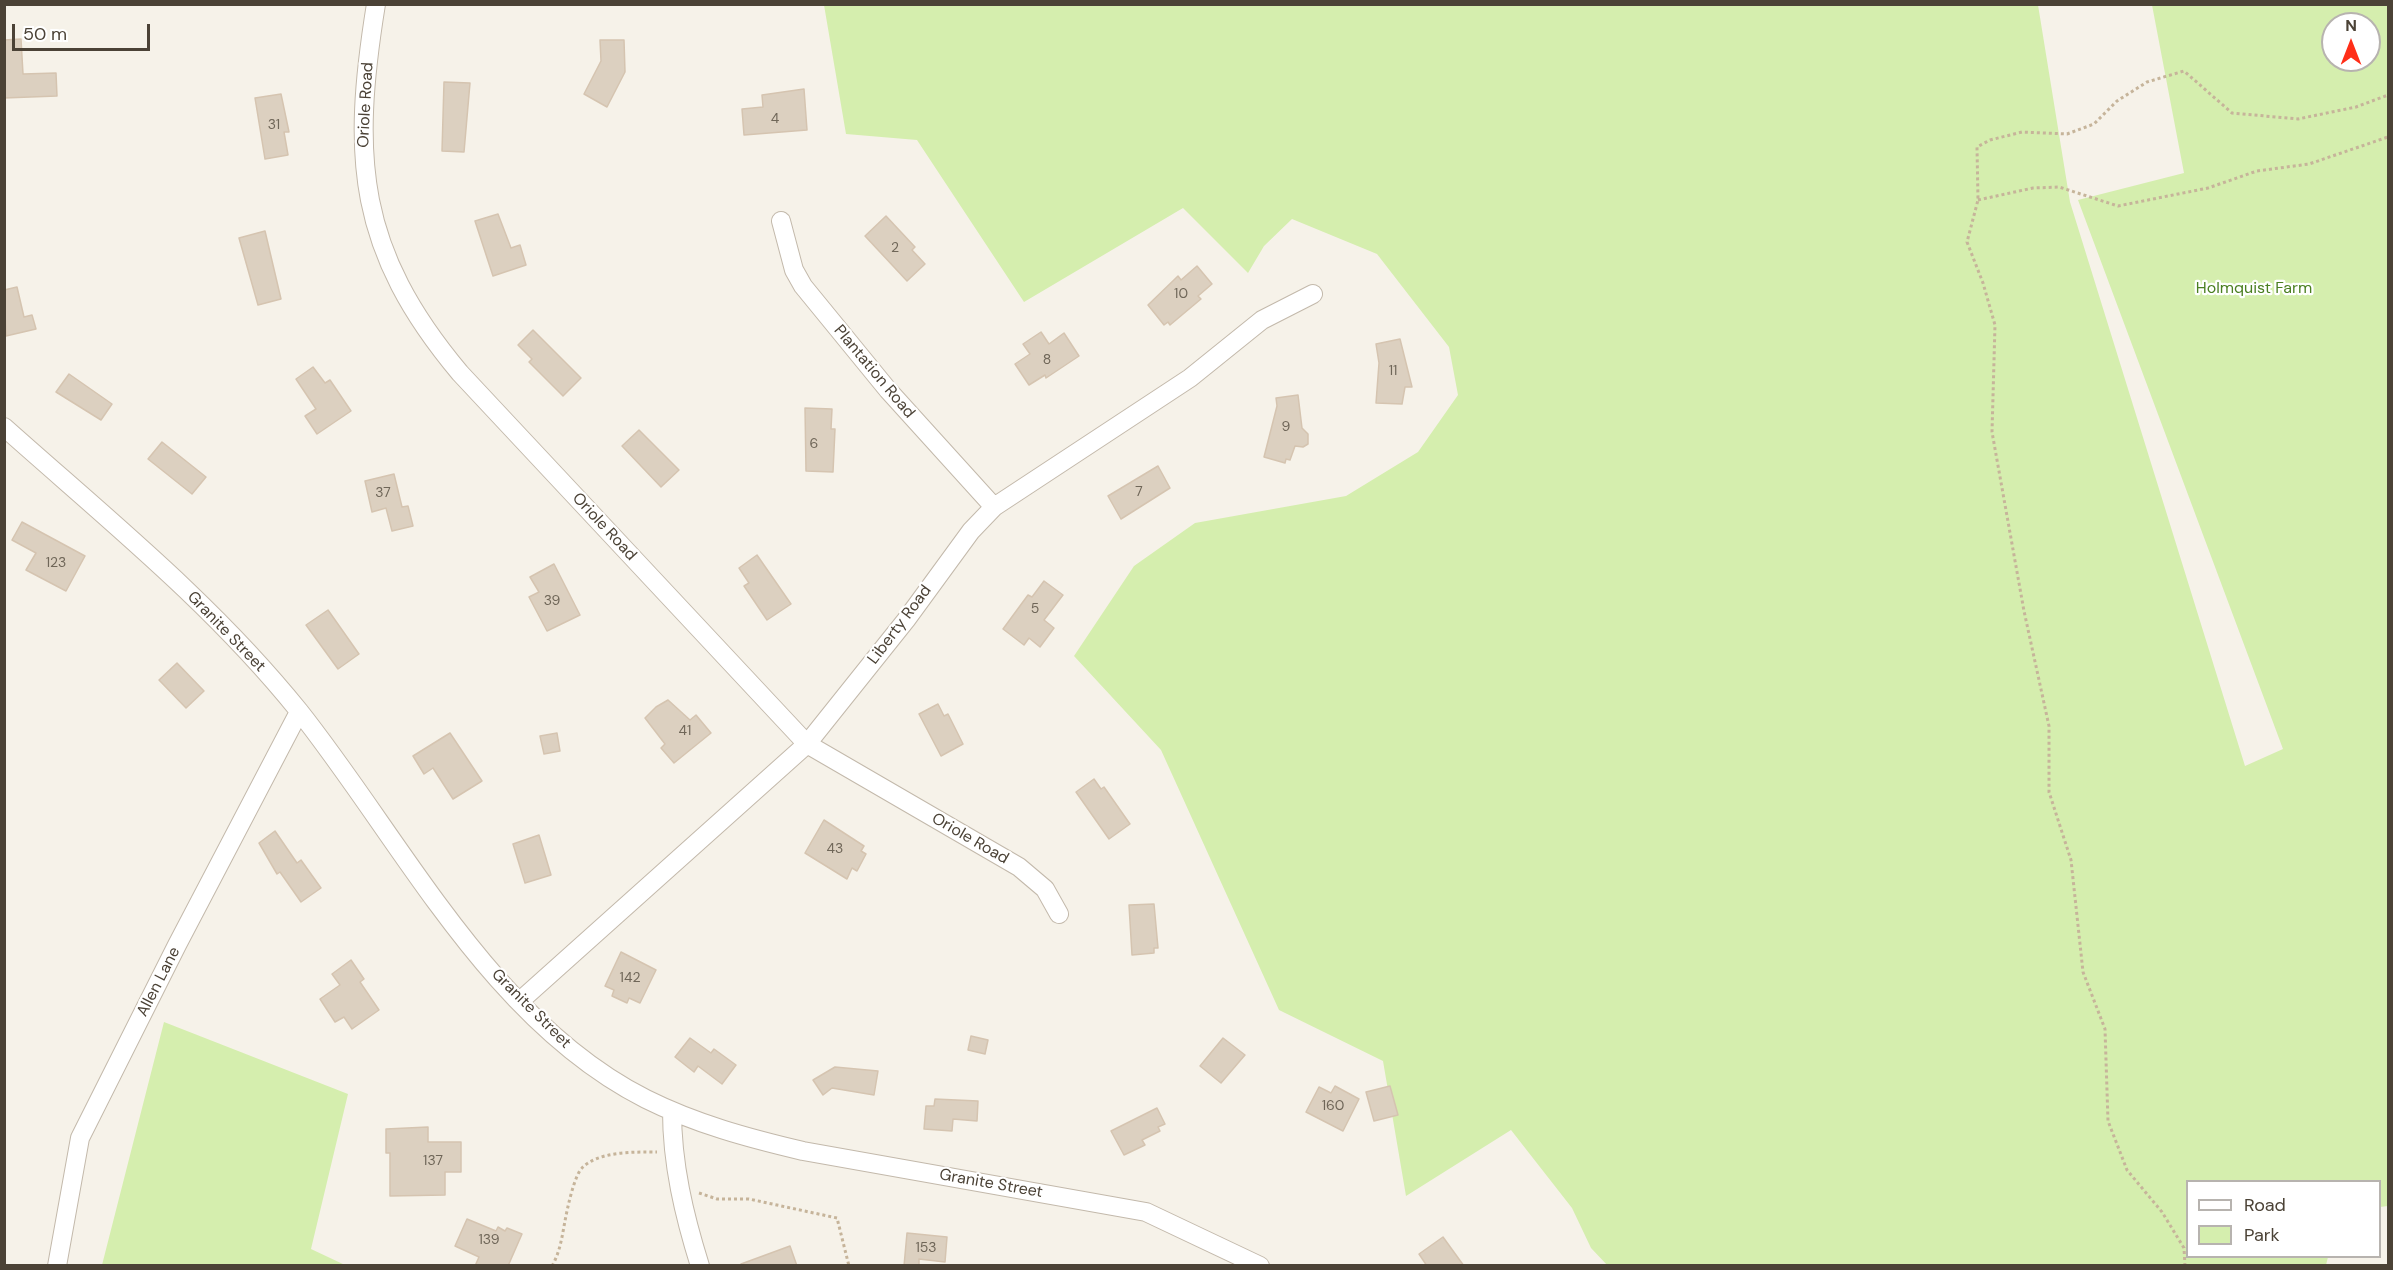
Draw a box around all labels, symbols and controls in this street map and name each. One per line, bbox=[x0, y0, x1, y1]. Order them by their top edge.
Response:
scale bar bbox=[15, 12, 153, 50]
north arrow bbox=[2321, 12, 2381, 72]
text: N bbox=[2345, 15, 2357, 36]
text: 50 m bbox=[23, 22, 67, 46]
street label: Oriole Road bbox=[354, 62, 378, 148]
house number: 4 bbox=[771, 111, 779, 127]
house number: 31 bbox=[268, 117, 280, 133]
house number: 2 bbox=[891, 240, 899, 256]
park label: Holmquist Farm bbox=[2196, 279, 2312, 299]
house number: 10 bbox=[1174, 286, 1188, 302]
street label: Plantation Road bbox=[829, 321, 919, 423]
house number: 8 bbox=[1043, 352, 1051, 368]
house number: 11 bbox=[1389, 363, 1397, 379]
house number: 9 bbox=[1282, 419, 1290, 435]
house number: 6 bbox=[810, 436, 818, 452]
house number: 7 bbox=[1135, 484, 1143, 500]
house number: 37 bbox=[375, 485, 391, 501]
street label: Oriole Road bbox=[568, 489, 640, 565]
house number: 123 bbox=[46, 555, 66, 571]
street label: Liberty Road bbox=[864, 582, 936, 668]
street label: Granite Street bbox=[183, 588, 269, 676]
house number: 39 bbox=[544, 593, 560, 609]
house number: 5 bbox=[1031, 601, 1039, 617]
house number: 41 bbox=[679, 723, 691, 739]
street label: Oriole Road bbox=[928, 809, 1012, 869]
house number: 43 bbox=[827, 841, 843, 857]
street label: Allen Lane bbox=[133, 944, 185, 1020]
street label: Granite Street bbox=[487, 965, 575, 1053]
house number: 142 bbox=[620, 970, 640, 986]
house number: 160 bbox=[1322, 1098, 1344, 1114]
house number: 137 bbox=[423, 1153, 443, 1169]
street label: Granite Street bbox=[938, 1165, 1044, 1203]
legend bbox=[2186, 1180, 2381, 1258]
text: Road bbox=[2244, 1193, 2286, 1217]
text: Park bbox=[2244, 1223, 2280, 1247]
house number: 139 bbox=[478, 1232, 500, 1248]
house number: 153 bbox=[915, 1240, 937, 1256]

